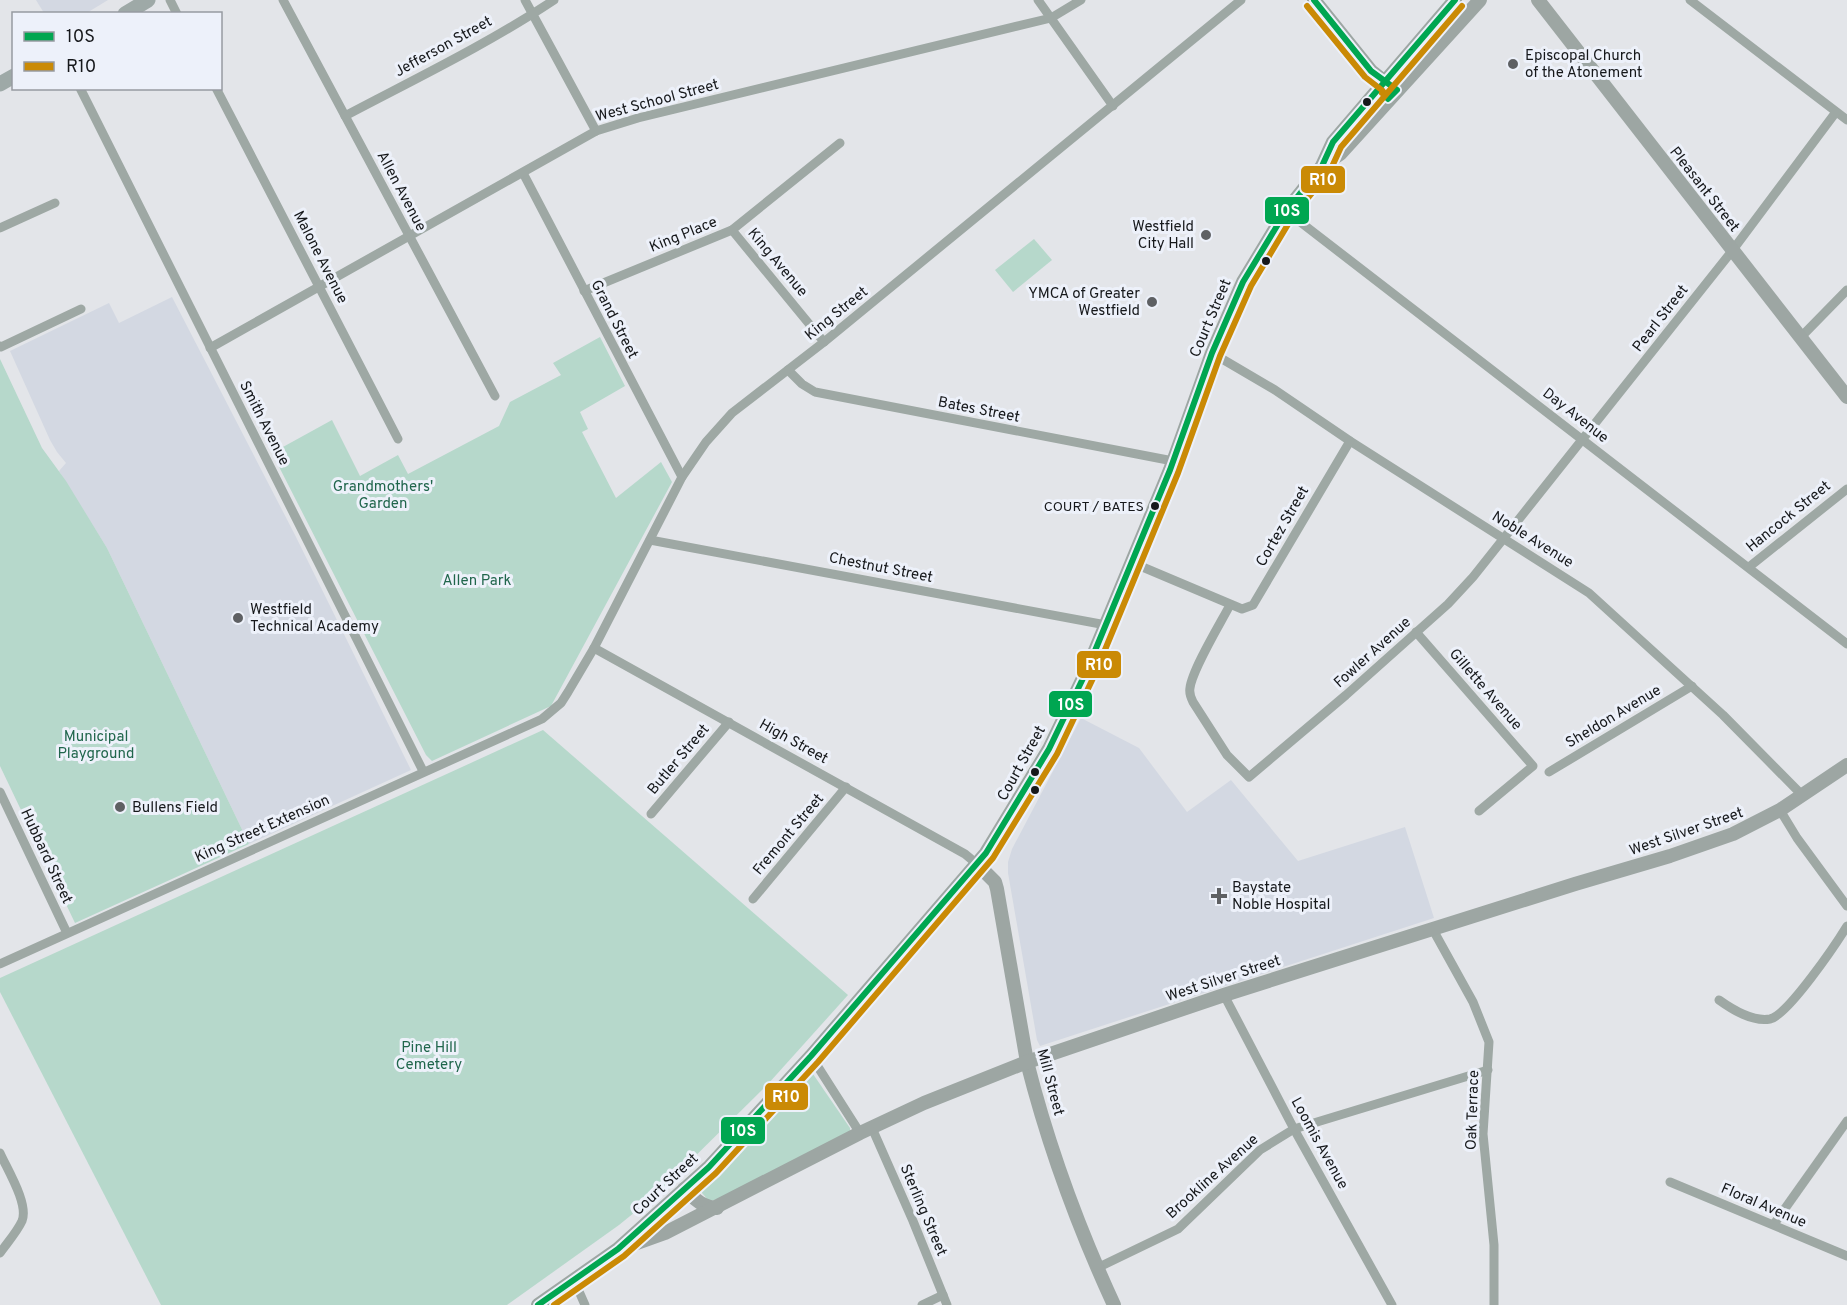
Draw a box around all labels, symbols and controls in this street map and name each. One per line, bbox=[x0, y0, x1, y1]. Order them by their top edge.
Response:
legend bbox=[12, 12, 222, 90]
street label: Jefferson Street bbox=[392, 13, 496, 82]
text: 10S bbox=[66, 26, 95, 49]
place label: Episcopal Church of the Atonement bbox=[1525, 47, 1643, 83]
text: R10 bbox=[66, 56, 96, 79]
marker: Episcopal Church of the Atonement bbox=[1506, 57, 1520, 71]
street label: West School Street bbox=[594, 76, 721, 127]
unlabelled marker bbox=[1361, 96, 1373, 108]
street label: Pleasant Street bbox=[1665, 144, 1743, 236]
street label: Allen Avenue bbox=[372, 148, 430, 235]
line badge: R10 bbox=[1300, 165, 1346, 194]
text: R10 bbox=[1309, 171, 1337, 191]
line badge: 10S bbox=[1264, 196, 1310, 225]
text: 10S bbox=[1274, 202, 1300, 222]
street label: Malone Avenue bbox=[288, 208, 351, 307]
street label: King Place bbox=[647, 213, 720, 258]
place label: Westfield City Hall bbox=[1132, 218, 1194, 254]
street label: King Avenue bbox=[743, 225, 811, 301]
marker: Westfield City Hall bbox=[1199, 228, 1213, 242]
unlabelled marker bbox=[1260, 255, 1272, 267]
street label: Grand Street bbox=[586, 277, 642, 362]
street label: Court Street bbox=[1186, 277, 1236, 361]
street label: Pearl Street bbox=[1629, 282, 1693, 356]
street label: King Street bbox=[802, 283, 872, 345]
place label: YMCA of Greater Westfield bbox=[1028, 285, 1140, 321]
marker: YMCA of Greater Westfield bbox=[1145, 295, 1159, 309]
street label: Smith Avenue bbox=[234, 378, 293, 469]
street label: Day Avenue bbox=[1538, 384, 1612, 448]
street label: Bates Street bbox=[936, 393, 1021, 428]
street label: Hancock Street bbox=[1743, 477, 1835, 557]
park label: Grandmothers' Garden bbox=[333, 478, 433, 514]
street label: Cortez Street bbox=[1253, 483, 1314, 570]
place label: COURT / BATES bbox=[1044, 499, 1144, 516]
marker: COURT / BATES bbox=[1149, 500, 1161, 512]
street label: Noble Avenue bbox=[1488, 508, 1576, 573]
street label: Chestnut Street bbox=[827, 549, 934, 588]
park label: Allen Park bbox=[442, 572, 512, 591]
place label: Westfield Technical Academy bbox=[250, 601, 379, 637]
marker: Westfield Technical Academy bbox=[231, 611, 245, 625]
street label: Fowler Avenue bbox=[1331, 614, 1415, 693]
street label: Gillette Avenue bbox=[1444, 645, 1526, 735]
line badge: R10 bbox=[1076, 650, 1122, 679]
text: R10 bbox=[1085, 656, 1113, 676]
street label: Sheldon Avenue bbox=[1563, 681, 1665, 753]
line badge: 10S bbox=[1048, 690, 1093, 718]
text: 10S bbox=[1058, 696, 1084, 716]
street label: High Street bbox=[755, 716, 831, 769]
street label: Butler Street bbox=[644, 721, 714, 799]
street label: Court Street bbox=[994, 723, 1051, 805]
park label: Municipal Playground bbox=[57, 728, 135, 764]
unlabelled marker bbox=[1029, 766, 1041, 778]
unlabelled marker bbox=[1029, 784, 1041, 796]
street label: Fremont Street bbox=[749, 790, 829, 880]
street label: King Street Extension bbox=[192, 791, 333, 868]
place label: Bullens Field bbox=[132, 799, 218, 818]
marker: Bullens Field bbox=[113, 800, 127, 814]
street label: West Silver Street bbox=[1627, 804, 1746, 861]
street label: Hubbard Street bbox=[15, 806, 76, 907]
place label: Baystate Noble Hospital bbox=[1232, 879, 1330, 915]
marker: Baystate Noble Hospital bbox=[1210, 887, 1228, 905]
street label: West Silver Street bbox=[1164, 952, 1283, 1007]
park label: Pine Hill Cemetery bbox=[396, 1039, 462, 1075]
street label: Mill Street bbox=[1032, 1047, 1068, 1118]
street label: Oak Terrace bbox=[1463, 1070, 1484, 1150]
line badge: R10 bbox=[764, 1082, 809, 1111]
text: R10 bbox=[772, 1088, 800, 1108]
street label: Loomis Avenue bbox=[1286, 1095, 1352, 1193]
line badge: 10S bbox=[720, 1116, 766, 1145]
text: 10S bbox=[730, 1122, 756, 1142]
street label: Brookline Avenue bbox=[1163, 1131, 1263, 1224]
street label: Court Street bbox=[629, 1150, 703, 1220]
street label: Sterling Street bbox=[895, 1162, 951, 1259]
street label: Floral Avenue bbox=[1718, 1180, 1809, 1233]

